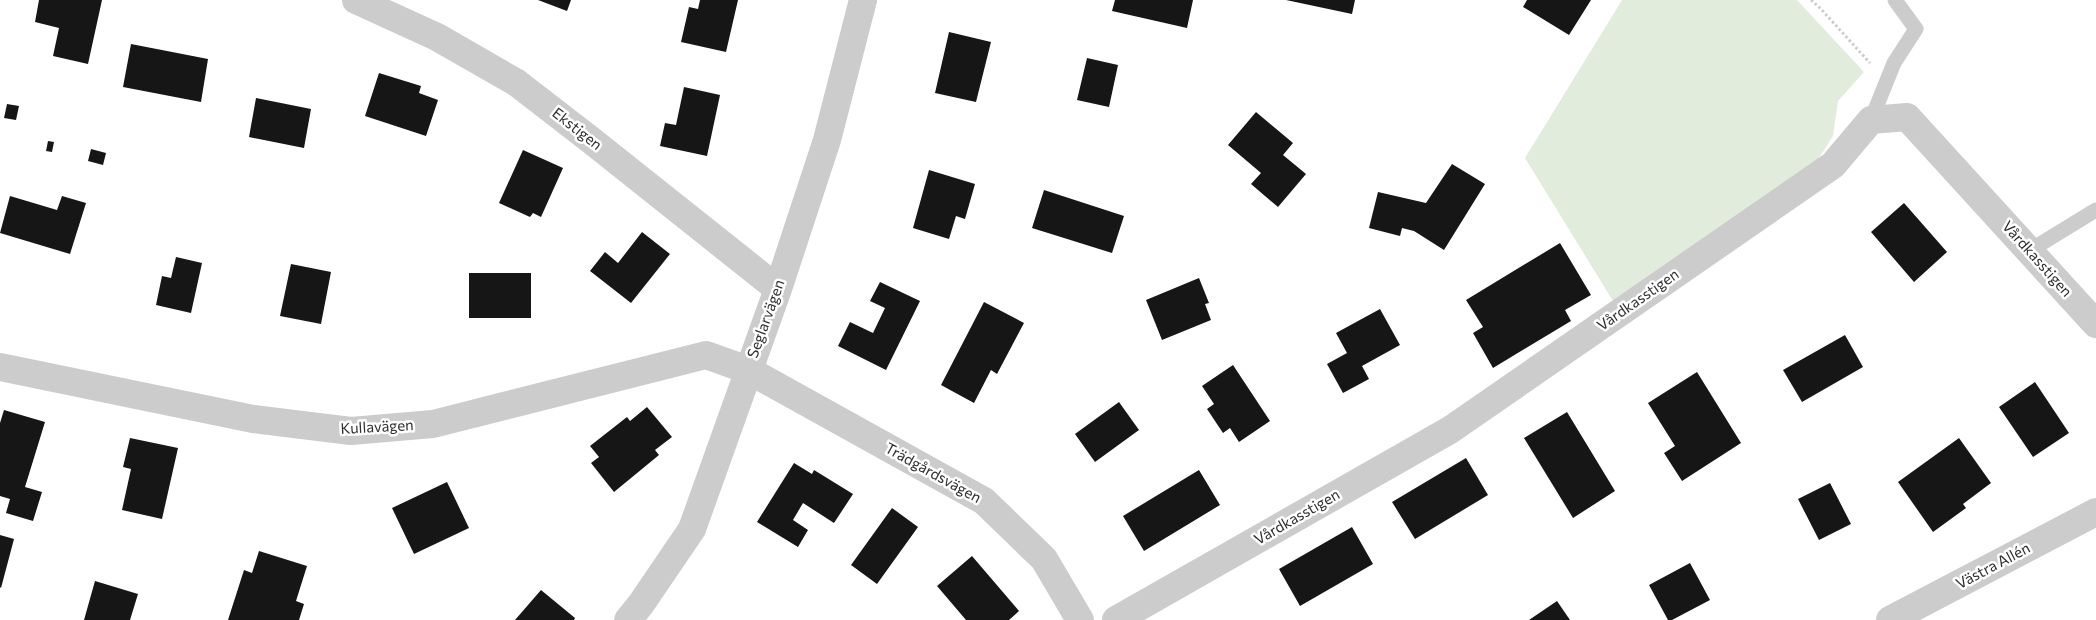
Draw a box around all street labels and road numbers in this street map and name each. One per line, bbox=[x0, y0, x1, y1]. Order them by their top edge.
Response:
street label: Ekstigen bbox=[549, 103, 606, 153]
street label: Vårdkasstigen bbox=[1999, 217, 2076, 300]
street label: Vårdkasstigen bbox=[1593, 264, 1682, 334]
street label: Seglarvägen bbox=[743, 277, 788, 360]
street label: Kullavägen bbox=[340, 415, 414, 437]
street label: Trädgårdsvägen bbox=[882, 438, 985, 506]
street label: Vårdkasstigen bbox=[1251, 484, 1342, 548]
street label: Västra Allén bbox=[1952, 538, 2033, 592]

